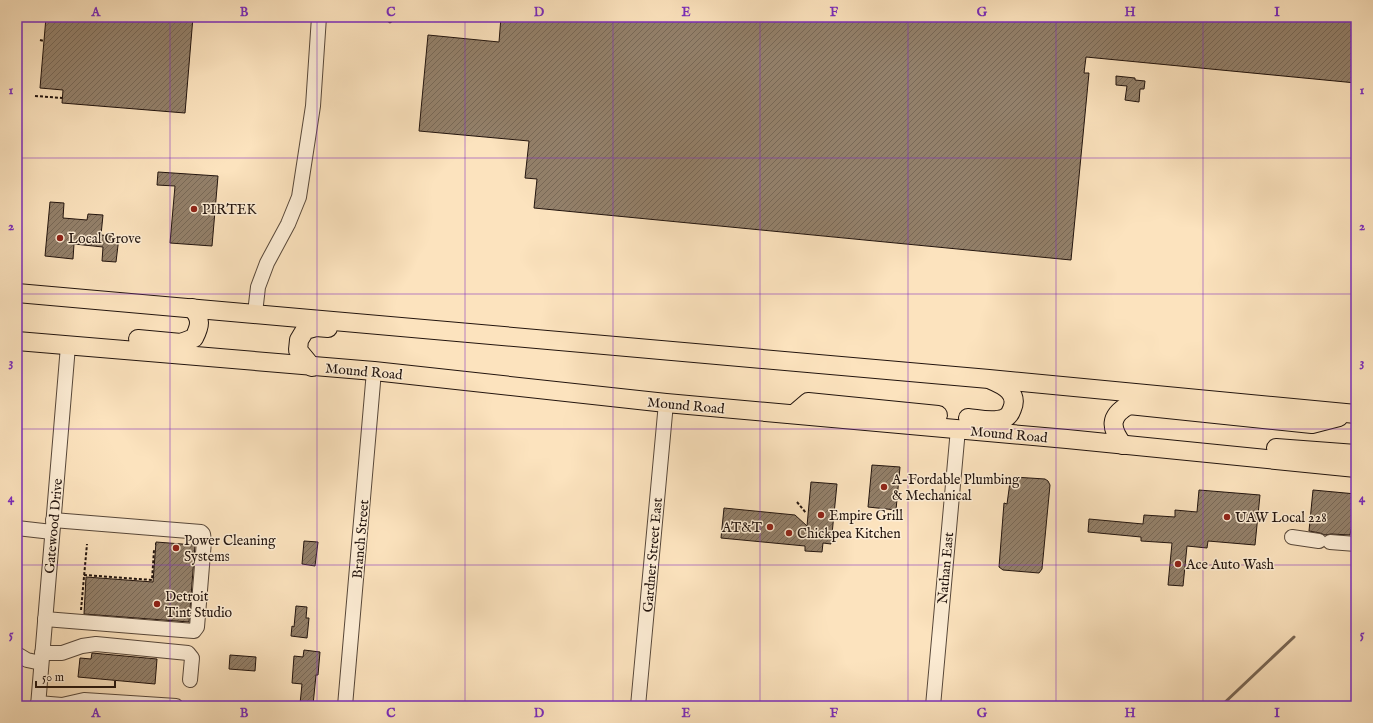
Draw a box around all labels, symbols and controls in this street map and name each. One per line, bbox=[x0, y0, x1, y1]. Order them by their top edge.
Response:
text: A bbox=[91, 4, 102, 21]
text: B bbox=[240, 4, 249, 21]
text: C bbox=[386, 4, 396, 21]
text: D bbox=[534, 4, 545, 21]
text: E bbox=[681, 4, 691, 21]
text: F bbox=[830, 4, 839, 21]
text: G bbox=[977, 4, 988, 21]
text: H bbox=[1124, 4, 1136, 21]
text: I bbox=[1274, 4, 1280, 21]
text: 1 bbox=[9, 82, 14, 99]
text: 1 bbox=[1360, 82, 1365, 99]
place label: PIRTEK bbox=[202, 201, 257, 219]
marker: PIRTEK bbox=[189, 204, 199, 214]
text: 2 bbox=[8, 218, 14, 235]
text: 2 bbox=[1359, 218, 1365, 235]
place label: Local Grove bbox=[68, 230, 141, 248]
marker: Local Grove bbox=[55, 233, 65, 243]
text: 3 bbox=[9, 354, 14, 371]
text: 3 bbox=[1360, 354, 1365, 371]
street label: Mound Road bbox=[325, 360, 404, 384]
street label: Mound Road bbox=[647, 394, 726, 418]
street label: Mound Road bbox=[970, 423, 1049, 447]
place label: A-Fordable Plumbing & Mechanical bbox=[891, 471, 1020, 505]
street label: Gatewood Drive bbox=[41, 477, 67, 575]
marker: A-Fordable Plumbing & Mechanical bbox=[879, 482, 889, 492]
text: 4 bbox=[8, 490, 15, 507]
text: 4 bbox=[1359, 490, 1366, 507]
street label: Gardner Street East bbox=[639, 497, 667, 613]
street label: Branch Street bbox=[349, 499, 373, 579]
place label: Empire Grill bbox=[829, 507, 903, 525]
place label: UAW Local 228 bbox=[1235, 509, 1327, 527]
marker: Empire Grill bbox=[816, 510, 826, 520]
marker: UAW Local 228 bbox=[1222, 512, 1232, 522]
place label: AT&T bbox=[721, 519, 763, 537]
marker: AT&T bbox=[765, 522, 775, 532]
place label: Chickpea Kitchen bbox=[797, 525, 901, 543]
marker: Chickpea Kitchen bbox=[784, 528, 794, 538]
street label: Nathan East bbox=[934, 531, 958, 605]
place label: Power Cleaning Systems bbox=[184, 532, 276, 566]
marker: Power Cleaning Systems bbox=[171, 543, 181, 553]
place label: Ace Auto Wash bbox=[1185, 556, 1274, 574]
marker: Ace Auto Wash bbox=[1173, 559, 1183, 569]
place label: Detroit Tint Studio bbox=[165, 588, 233, 622]
marker: Detroit Tint Studio bbox=[152, 599, 162, 609]
text: 5 bbox=[9, 626, 14, 643]
text: 5 bbox=[1360, 626, 1365, 643]
scale bar bbox=[36, 663, 115, 689]
text: 50 m bbox=[42, 670, 64, 685]
text: A bbox=[91, 705, 102, 722]
text: B bbox=[240, 705, 249, 722]
text: C bbox=[386, 705, 396, 722]
text: D bbox=[534, 705, 545, 722]
text: E bbox=[681, 705, 691, 722]
text: F bbox=[830, 705, 839, 722]
text: G bbox=[977, 705, 988, 722]
text: H bbox=[1124, 705, 1136, 722]
text: I bbox=[1274, 705, 1280, 722]

